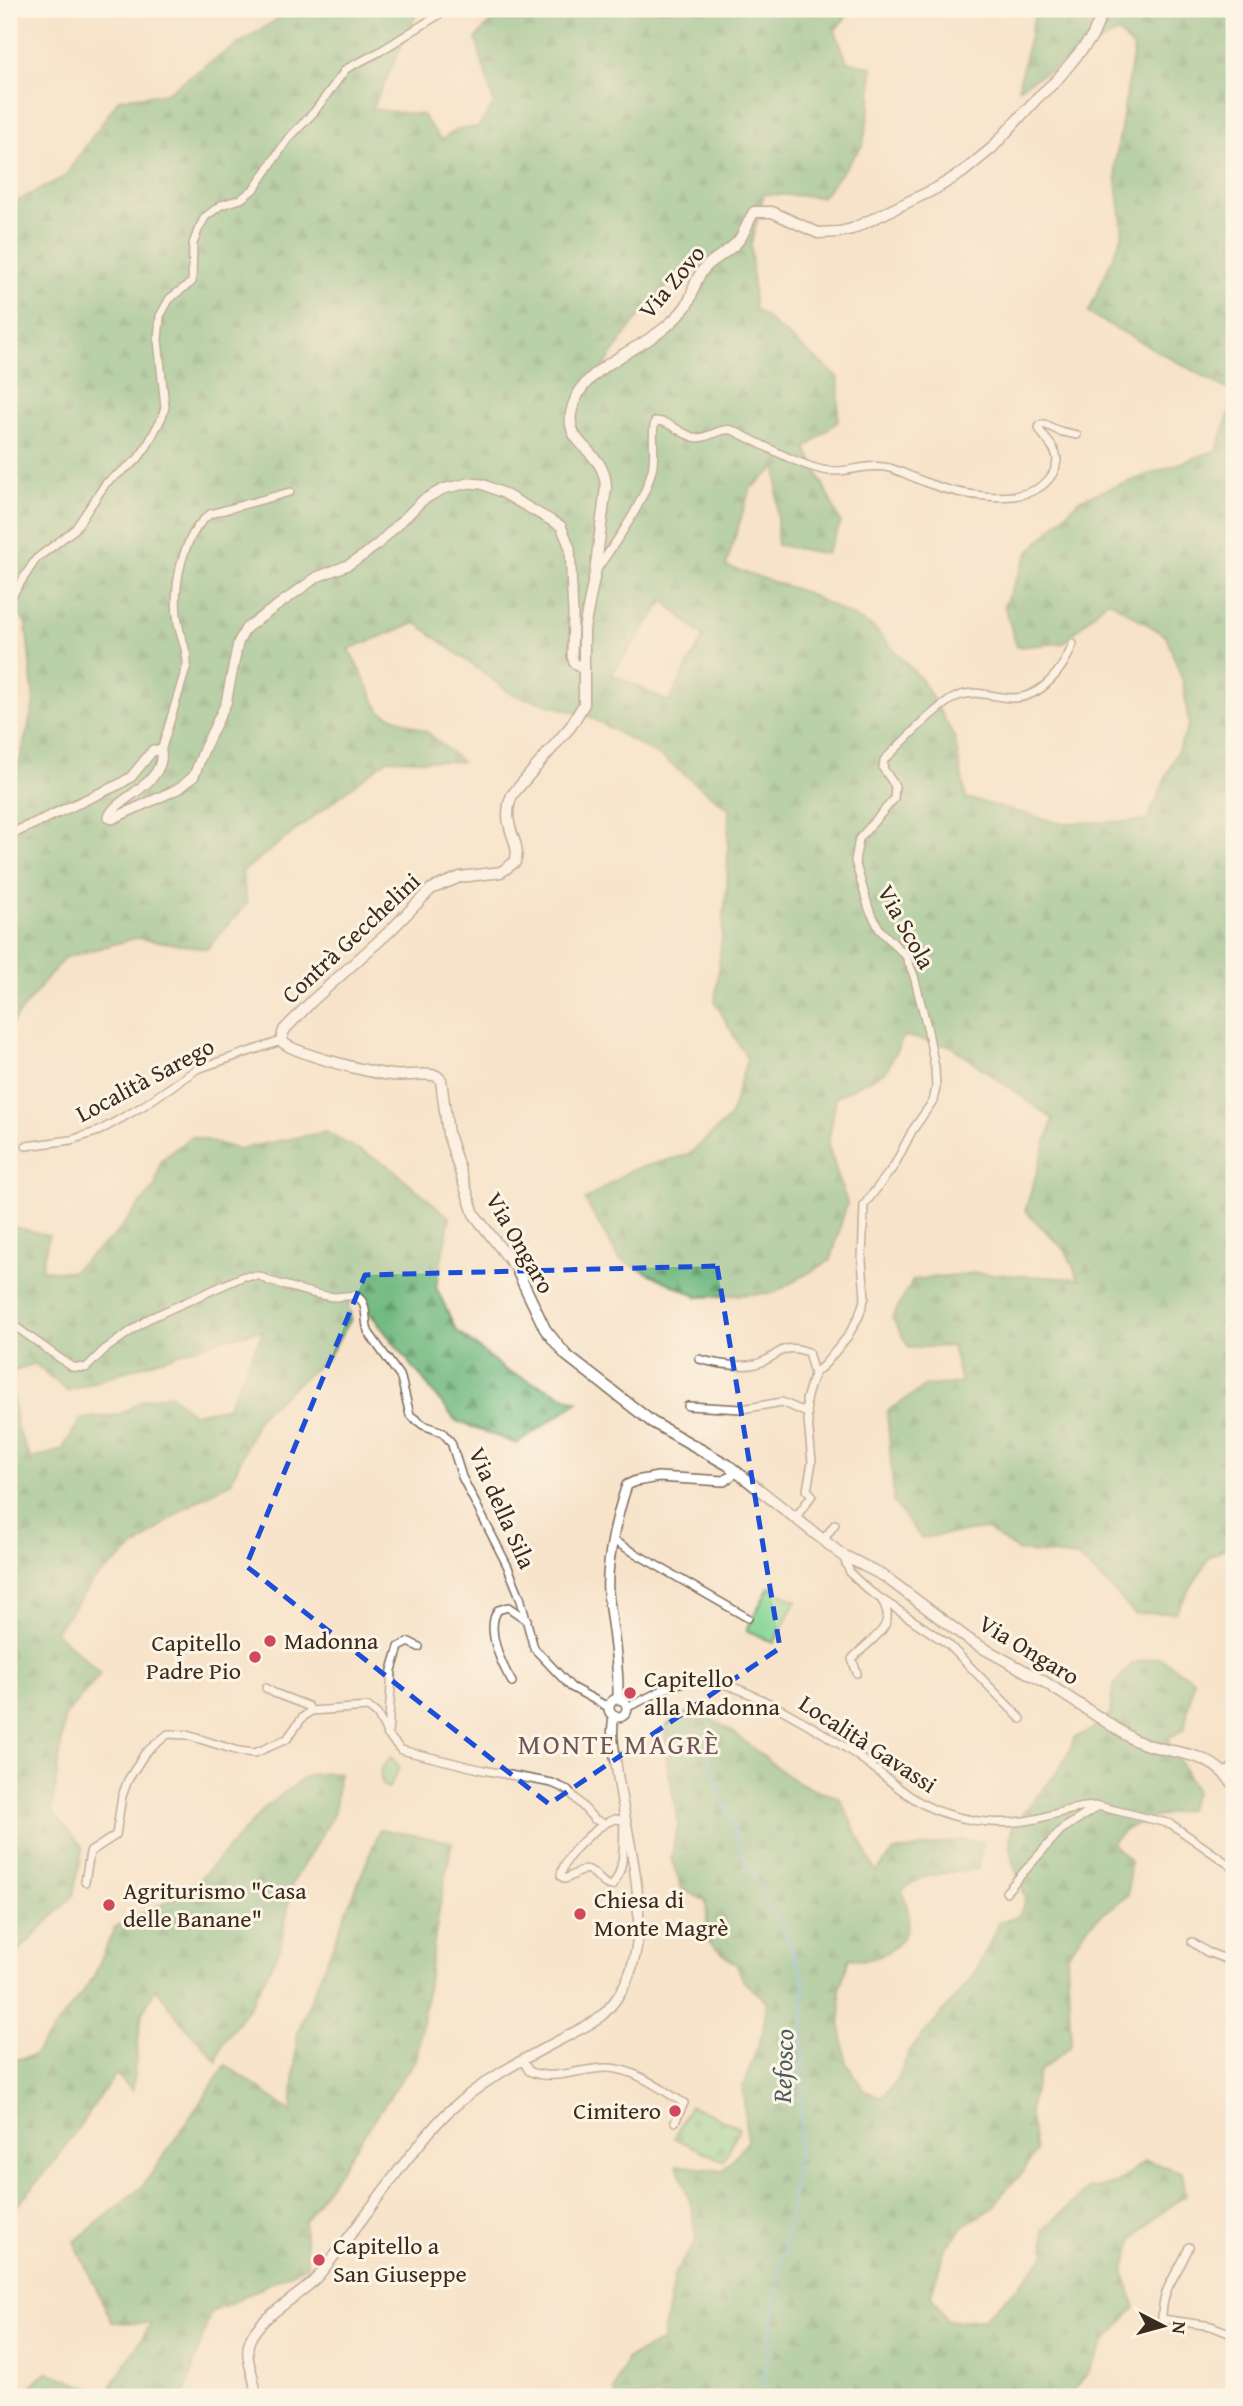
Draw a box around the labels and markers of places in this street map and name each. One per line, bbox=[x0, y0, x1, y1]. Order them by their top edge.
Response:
place label: Madonna bbox=[284, 1623, 379, 1658]
place label: Capitello Padre Pio bbox=[146, 1625, 241, 1688]
marker: Madonna bbox=[262, 1633, 278, 1649]
marker: Capitello Padre Pio bbox=[247, 1649, 263, 1665]
place label: Capitello alla Madonna bbox=[644, 1661, 780, 1724]
marker: Capitello alla Madonna bbox=[622, 1685, 638, 1701]
place label: Agriturismo "Casa delle Banane" bbox=[123, 1873, 307, 1936]
place label: Chiesa di Monte Magrè bbox=[594, 1882, 729, 1945]
marker: Agriturismo "Casa delle Banane" bbox=[101, 1897, 117, 1913]
marker: Chiesa di Monte Magrè bbox=[572, 1906, 588, 1922]
place label: Cimitero bbox=[573, 2093, 661, 2128]
marker: Cimitero bbox=[667, 2103, 683, 2119]
place label: Capitello a San Giuseppe bbox=[333, 2228, 467, 2291]
marker: Capitello a San Giuseppe bbox=[311, 2252, 327, 2268]

